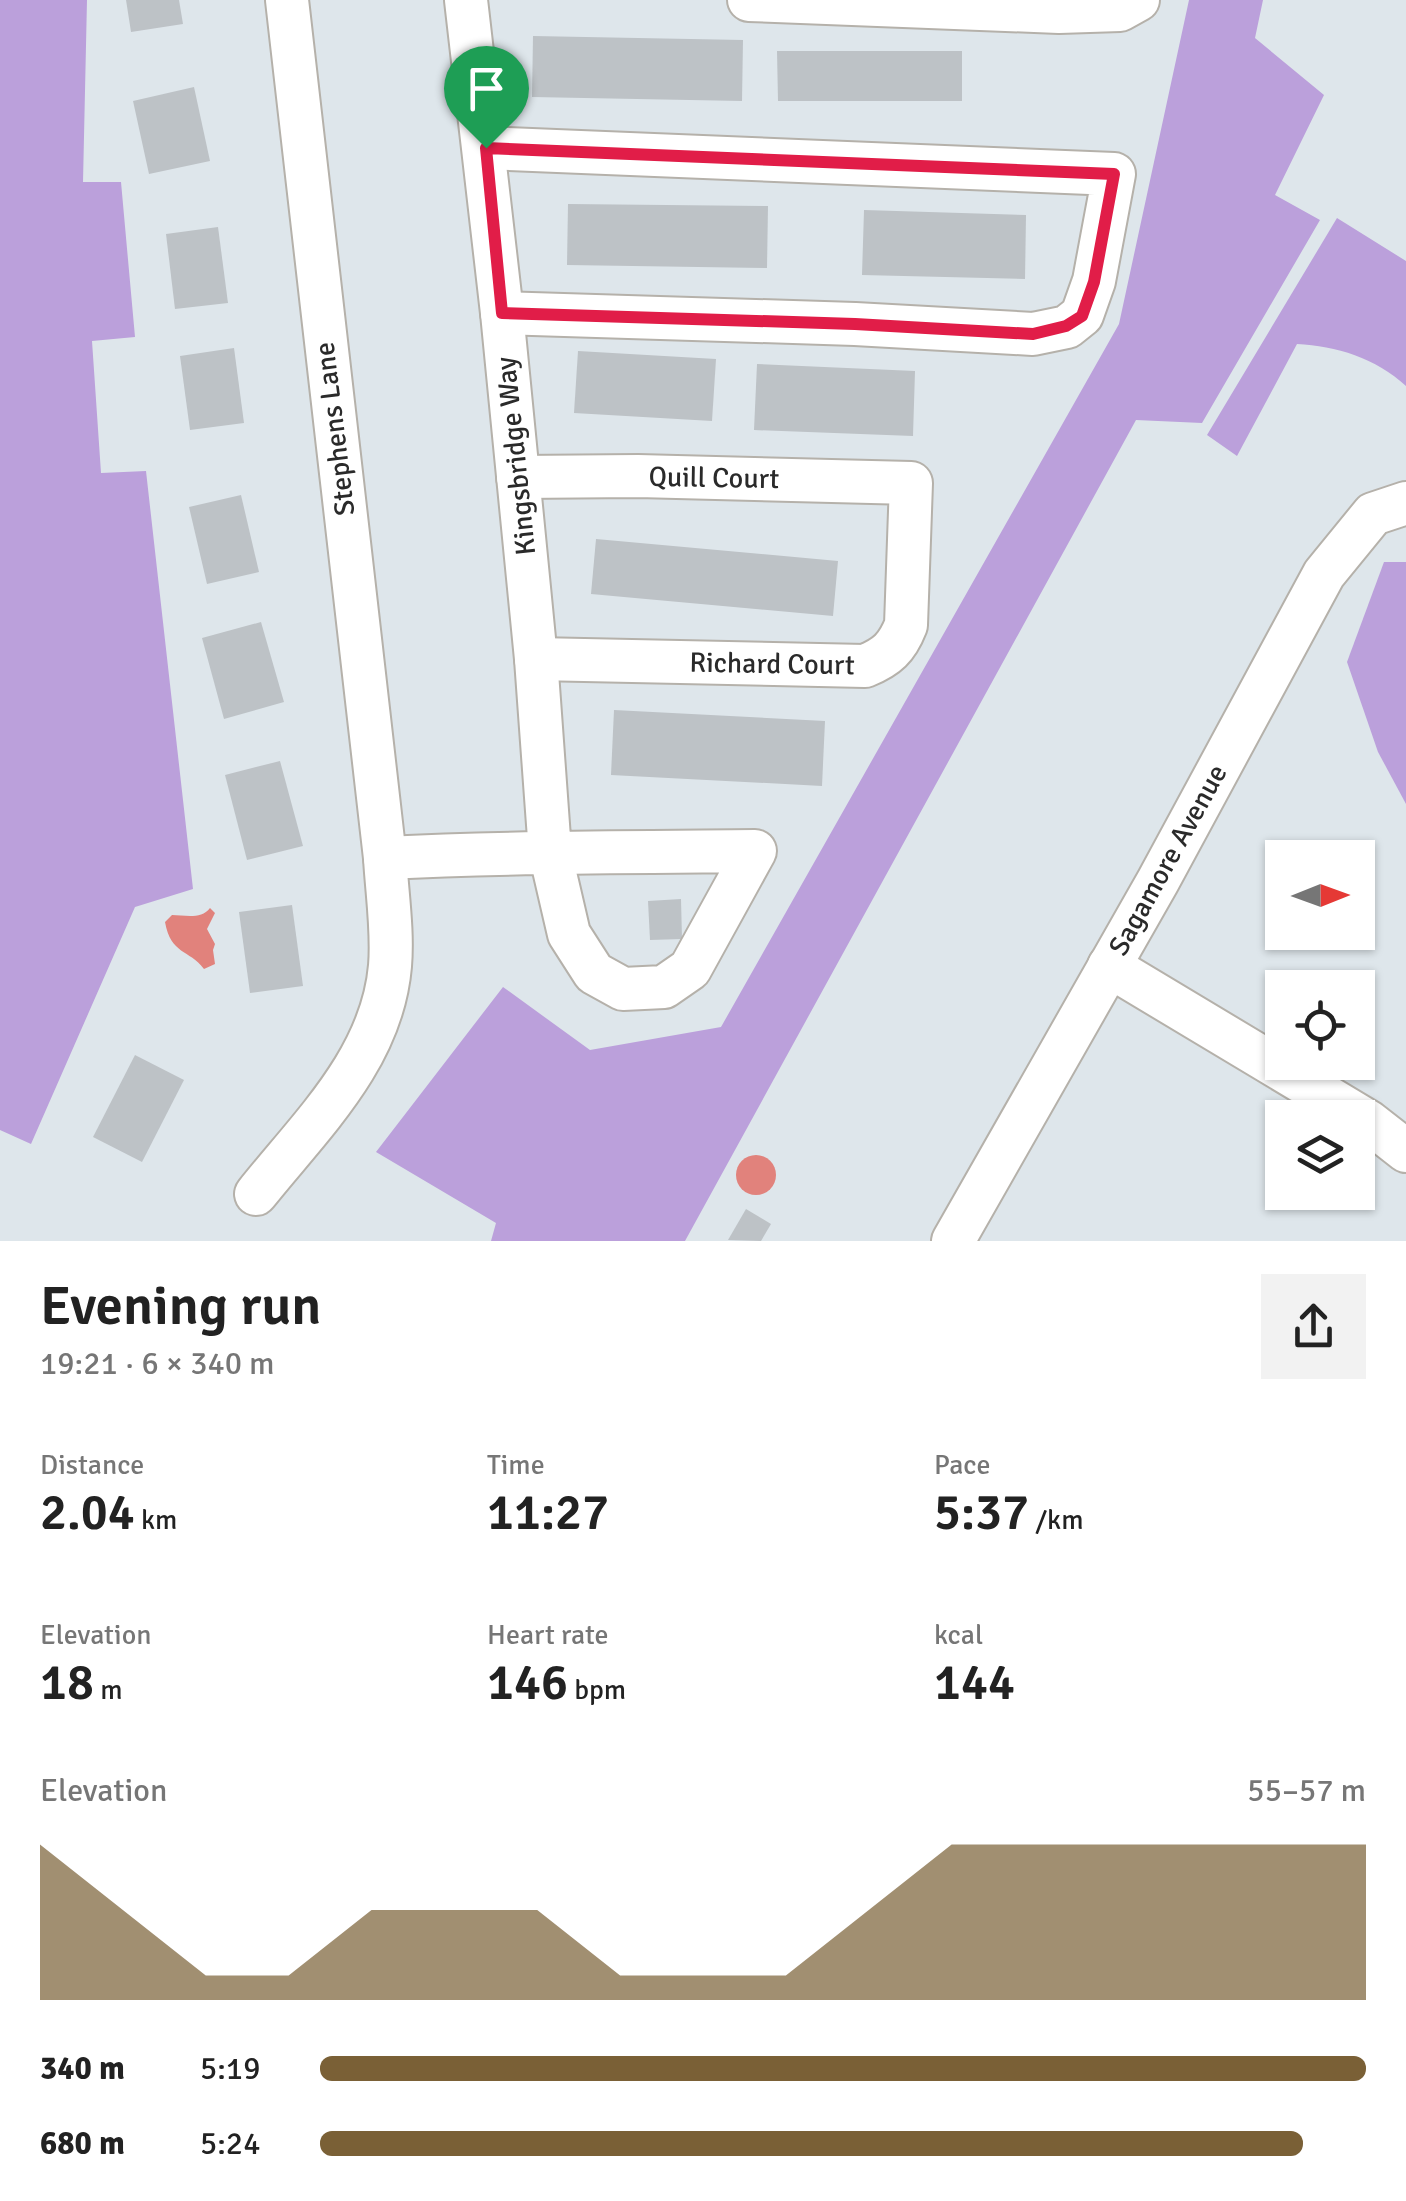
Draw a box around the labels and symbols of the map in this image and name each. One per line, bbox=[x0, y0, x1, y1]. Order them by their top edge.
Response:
pin bbox=[444, 46, 529, 149]
street label: Stephens Lane bbox=[307, 340, 363, 518]
street label: Kingsbridge Way bbox=[489, 355, 543, 557]
street label: Quill Court bbox=[648, 460, 780, 496]
street label: Richard Court bbox=[689, 646, 855, 682]
street label: Sagamore Avenue bbox=[1101, 759, 1235, 961]
north arrow bbox=[1265, 840, 1375, 950]

